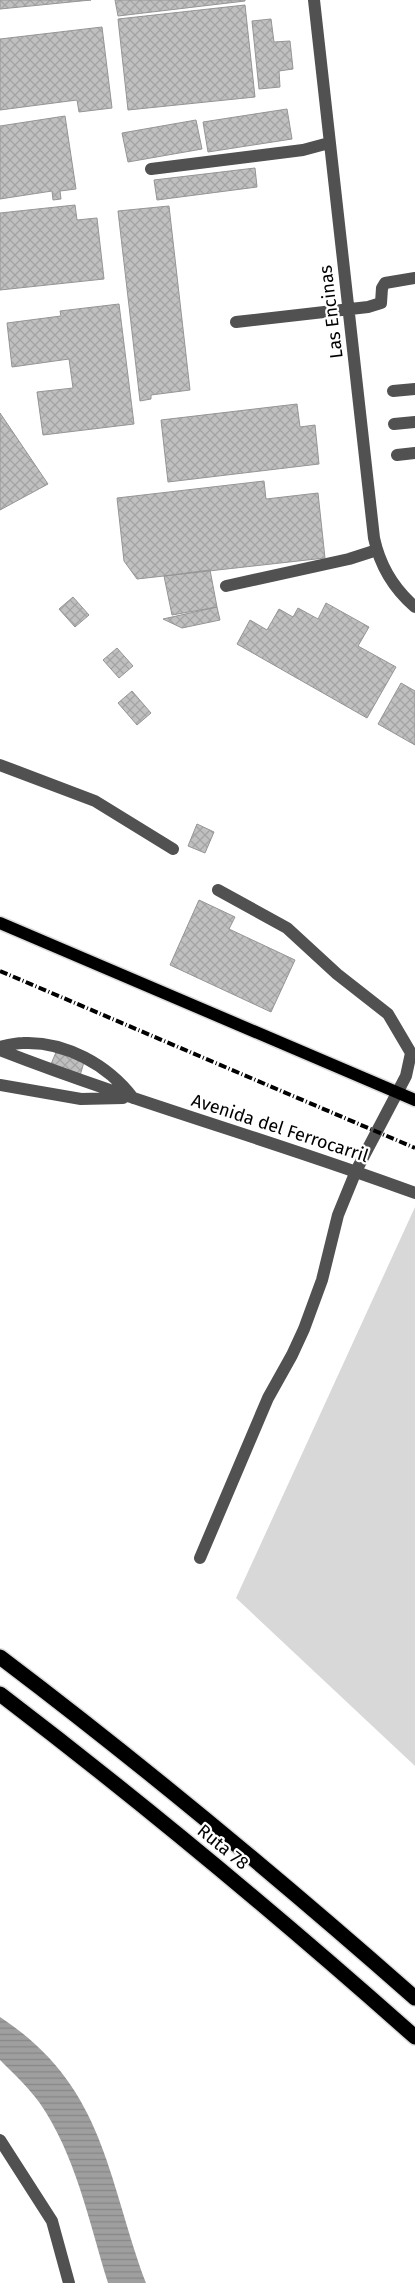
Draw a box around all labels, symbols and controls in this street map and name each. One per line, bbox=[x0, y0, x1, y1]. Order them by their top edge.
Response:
street label: Las Encinas bbox=[314, 264, 348, 360]
street label: Avenida del Ferrocarril bbox=[189, 1089, 371, 1167]
street label: Ruta 78 bbox=[193, 1820, 253, 1874]

